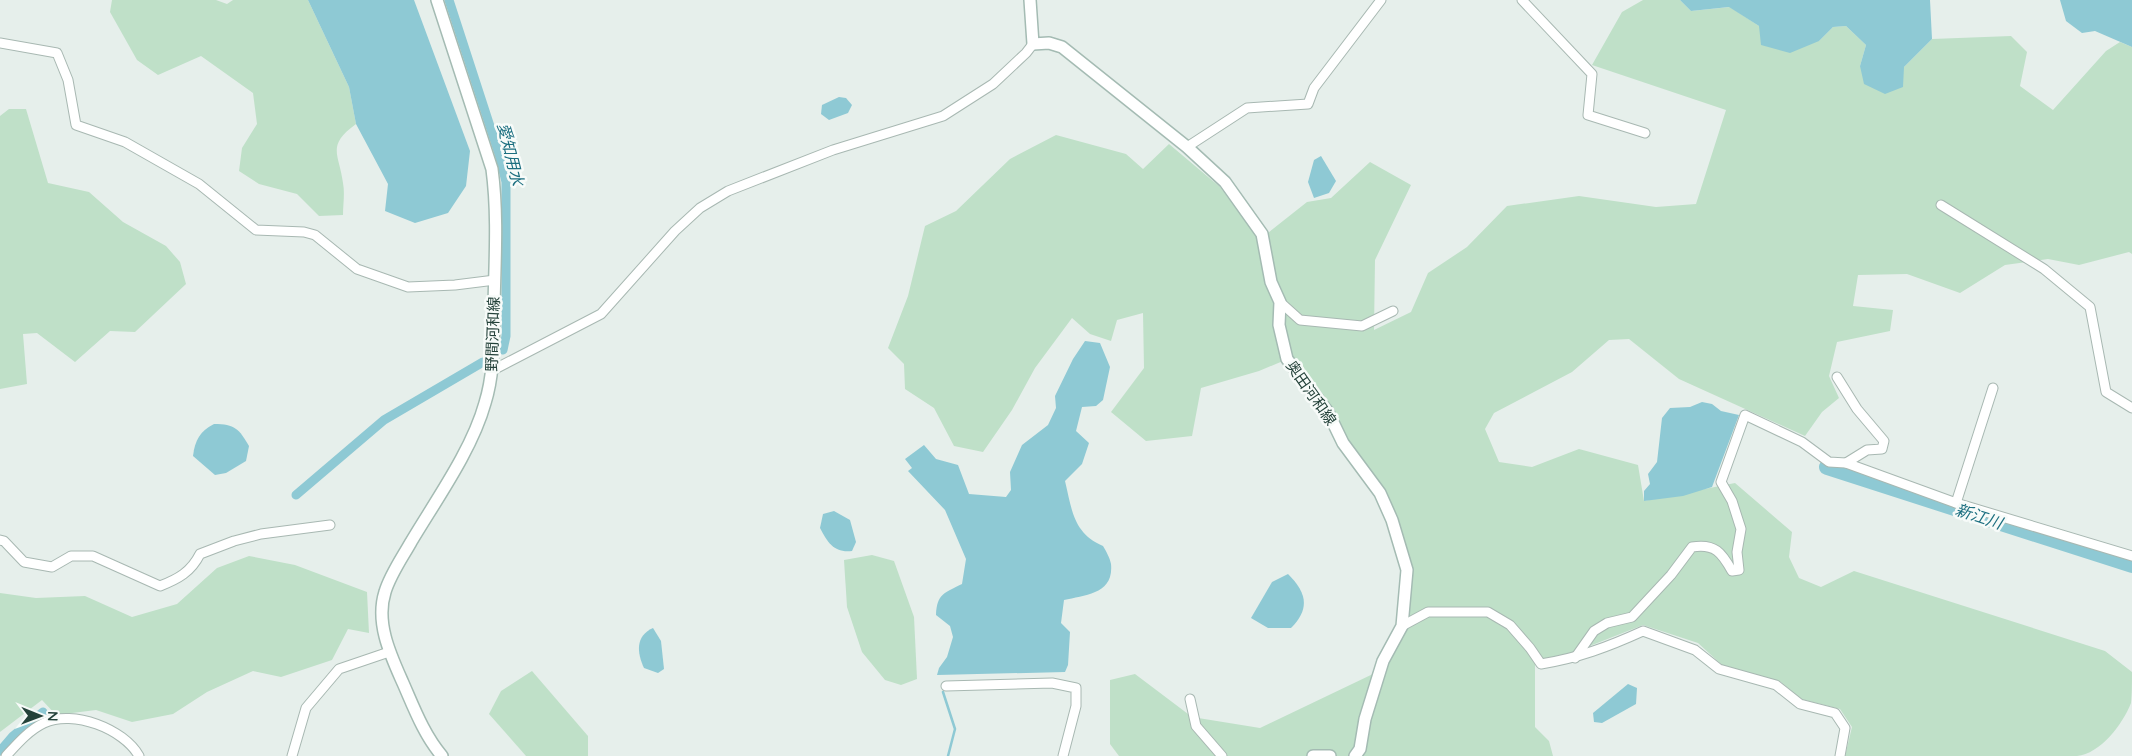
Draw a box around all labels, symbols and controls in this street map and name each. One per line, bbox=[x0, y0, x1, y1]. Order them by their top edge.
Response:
water label: 愛知用水 bbox=[494, 121, 529, 189]
street label: 野間河和線 bbox=[482, 296, 503, 372]
street label: 奥田河和線 bbox=[1282, 357, 1341, 429]
water label: 新江川 bbox=[1953, 499, 2007, 534]
north arrow bbox=[15, 691, 65, 741]
text: N bbox=[44, 711, 62, 722]

